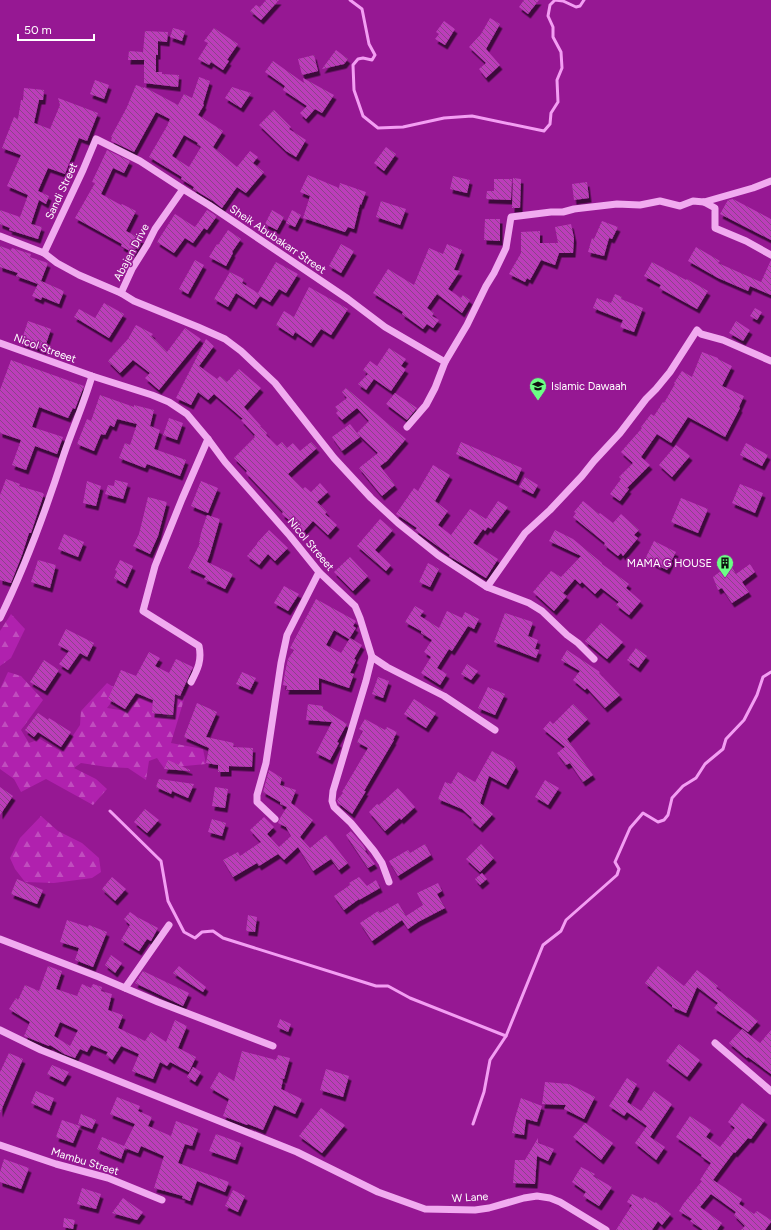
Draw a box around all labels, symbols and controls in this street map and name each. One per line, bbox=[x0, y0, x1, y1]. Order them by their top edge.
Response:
scale bar bbox=[18, 16, 94, 42]
text: 50 m bbox=[24, 23, 52, 37]
street label: Sandi Street bbox=[43, 161, 80, 222]
street label: Sheik Abubakarr Street bbox=[227, 202, 328, 277]
street label: Abajen Drive bbox=[111, 221, 152, 283]
street label: Nicol Streeet bbox=[12, 331, 78, 366]
school or university icon: Islamic Dawaah bbox=[528, 376, 548, 401]
place label: Islamic Dawaah bbox=[551, 380, 627, 393]
street label: Nicol Streeet bbox=[285, 515, 337, 574]
building icon: MAMA G HOUSE bbox=[715, 553, 735, 578]
place label: MAMA G HOUSE bbox=[627, 557, 712, 570]
street label: Mambu Street bbox=[49, 1145, 120, 1178]
street label: W Lane bbox=[451, 1190, 489, 1205]

